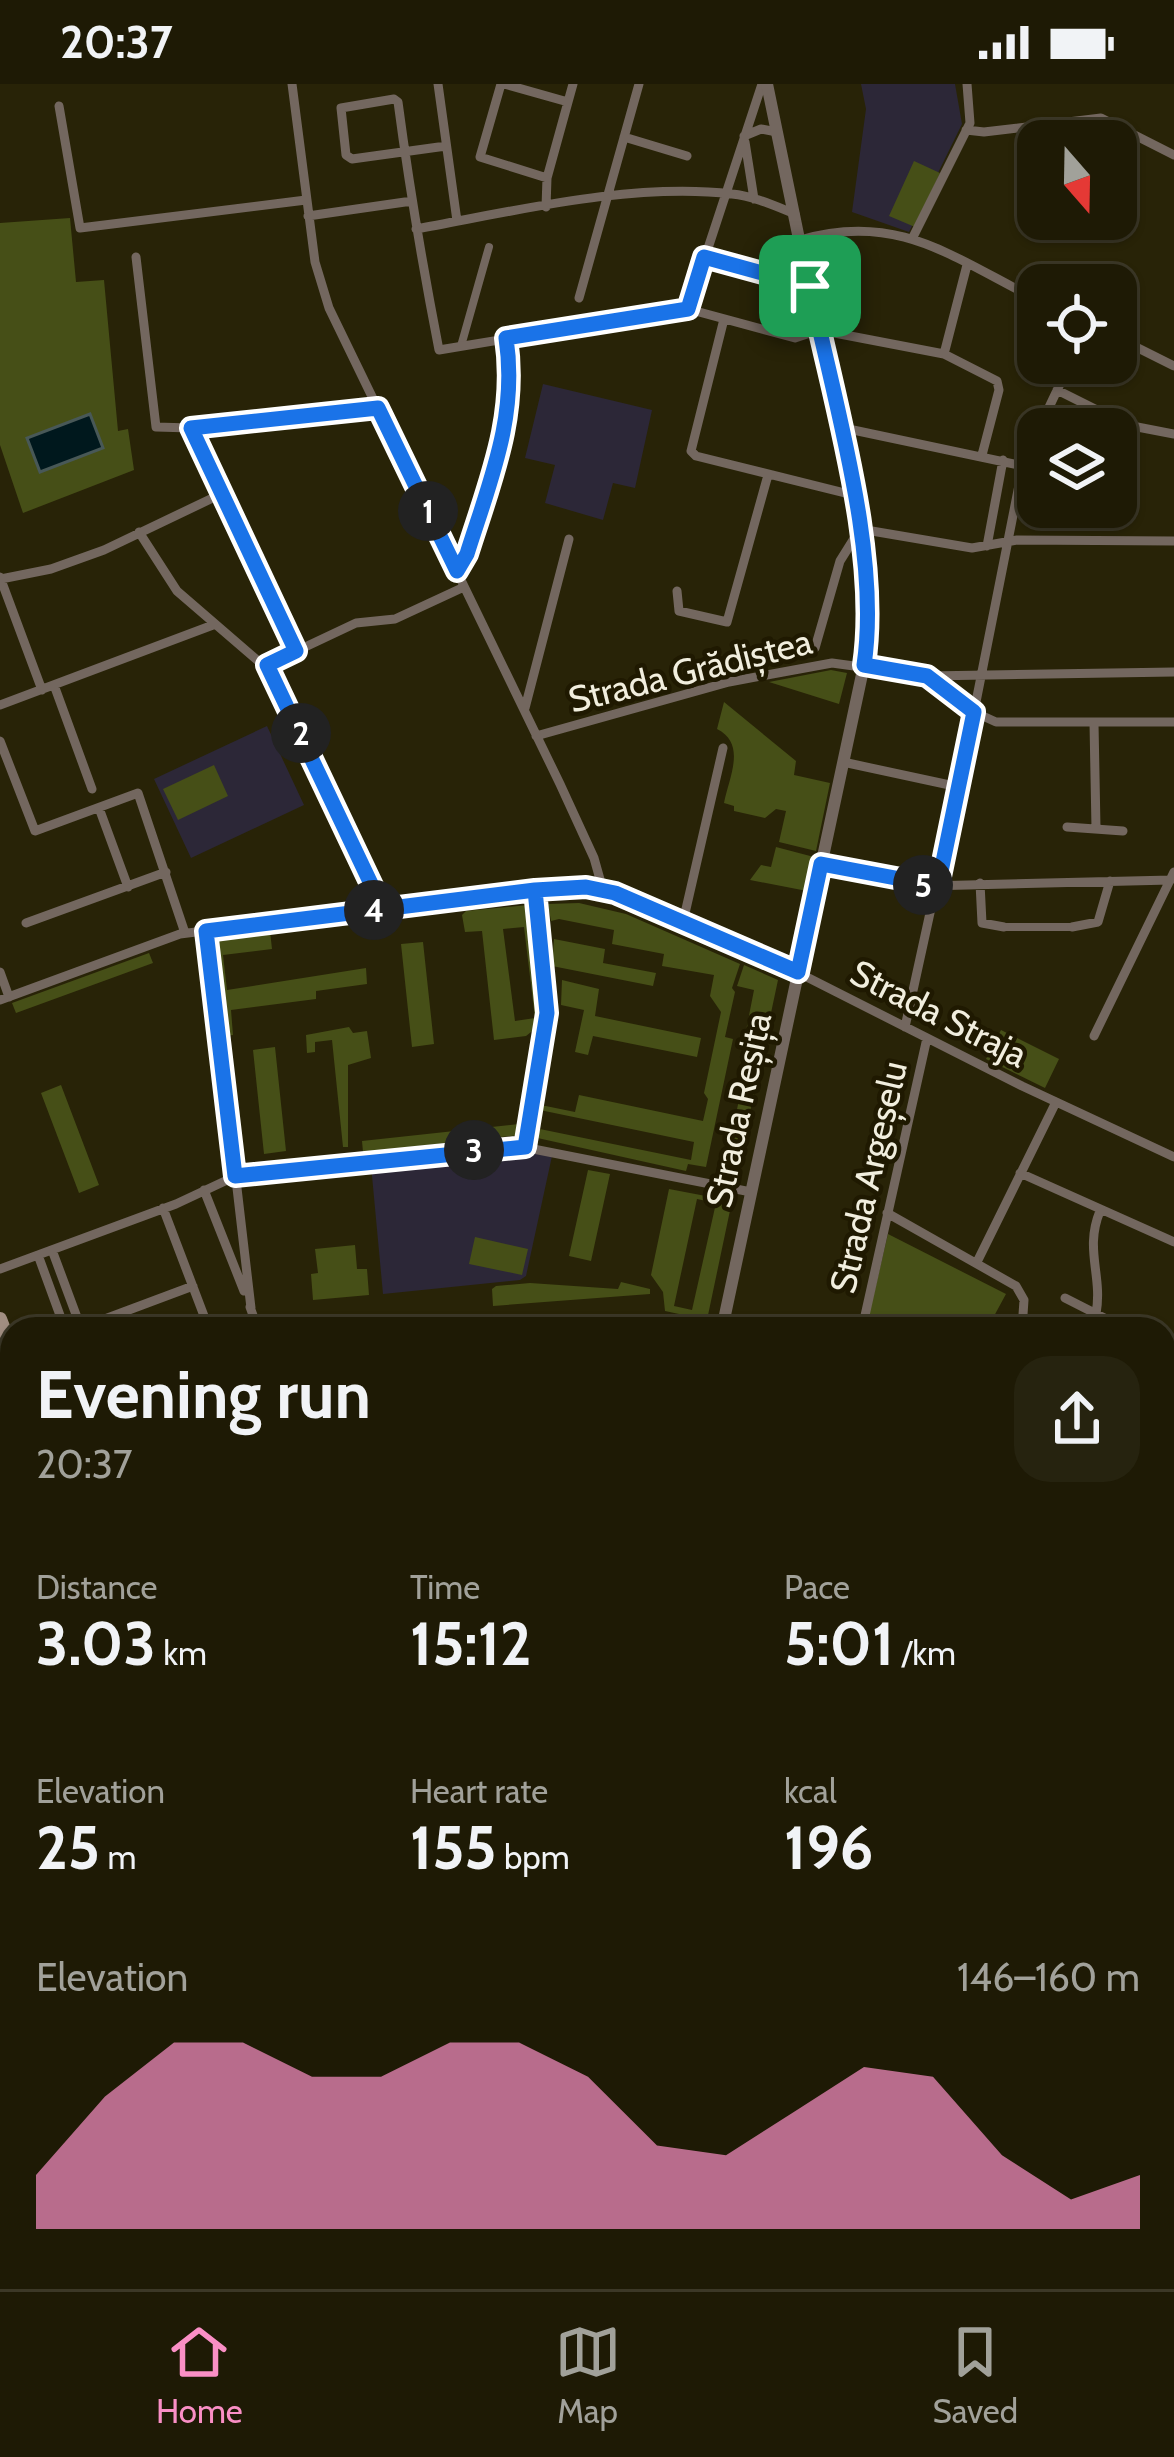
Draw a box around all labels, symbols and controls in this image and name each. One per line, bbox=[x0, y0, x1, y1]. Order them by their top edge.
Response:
text: 20:37 bbox=[60, 15, 173, 69]
north arrow bbox=[1017, 120, 1137, 240]
map controls bbox=[1017, 120, 1137, 528]
pin bbox=[759, 235, 861, 337]
icon: arrive bbox=[777, 253, 843, 319]
button: locate bbox=[1017, 264, 1137, 384]
button: layers bbox=[1017, 408, 1137, 528]
pin: 1 bbox=[398, 481, 458, 541]
text: 1 bbox=[422, 491, 434, 531]
street label: Strada Grădiștea bbox=[564, 619, 817, 723]
pin: 2 bbox=[271, 703, 331, 763]
text: 2 bbox=[292, 713, 310, 753]
pin: 5 bbox=[893, 855, 953, 915]
text: 5 bbox=[914, 865, 932, 905]
pin: 4 bbox=[344, 880, 404, 940]
text: 4 bbox=[364, 890, 384, 930]
street label: Strada Straja bbox=[843, 950, 1035, 1076]
street label: Strada Reșița bbox=[696, 1009, 782, 1212]
street label: Strada Argeșelu bbox=[820, 1057, 918, 1298]
pin: 3 bbox=[444, 1120, 504, 1180]
text: 3 bbox=[465, 1130, 483, 1170]
text: Evening run bbox=[36, 1354, 371, 1435]
button: share bbox=[1014, 1356, 1140, 1482]
text: 20:37 bbox=[36, 1440, 133, 1488]
text: Distance bbox=[36, 1567, 157, 1607]
text: Time bbox=[410, 1567, 480, 1607]
text: Pace bbox=[784, 1567, 850, 1607]
text: 3.03 bbox=[36, 1607, 156, 1680]
text: 15:12 bbox=[410, 1607, 532, 1680]
text: 5:01 bbox=[784, 1607, 894, 1680]
text: km bbox=[156, 1633, 207, 1673]
text: /km bbox=[894, 1633, 956, 1673]
text: Elevation bbox=[36, 1771, 165, 1811]
text: Heart rate bbox=[410, 1771, 548, 1811]
text: kcal bbox=[784, 1771, 837, 1811]
text: 25 bbox=[36, 1811, 100, 1884]
text: 155 bbox=[410, 1811, 497, 1884]
text: 196 bbox=[784, 1811, 874, 1884]
text: m bbox=[100, 1837, 136, 1877]
text: bpm bbox=[497, 1837, 570, 1877]
text: Elevation bbox=[36, 1953, 188, 2001]
text: 146–160 m bbox=[957, 1953, 1140, 2001]
tab: Home bbox=[156, 2319, 243, 2431]
tab: Map bbox=[555, 2319, 621, 2431]
tab: Saved bbox=[932, 2319, 1018, 2431]

